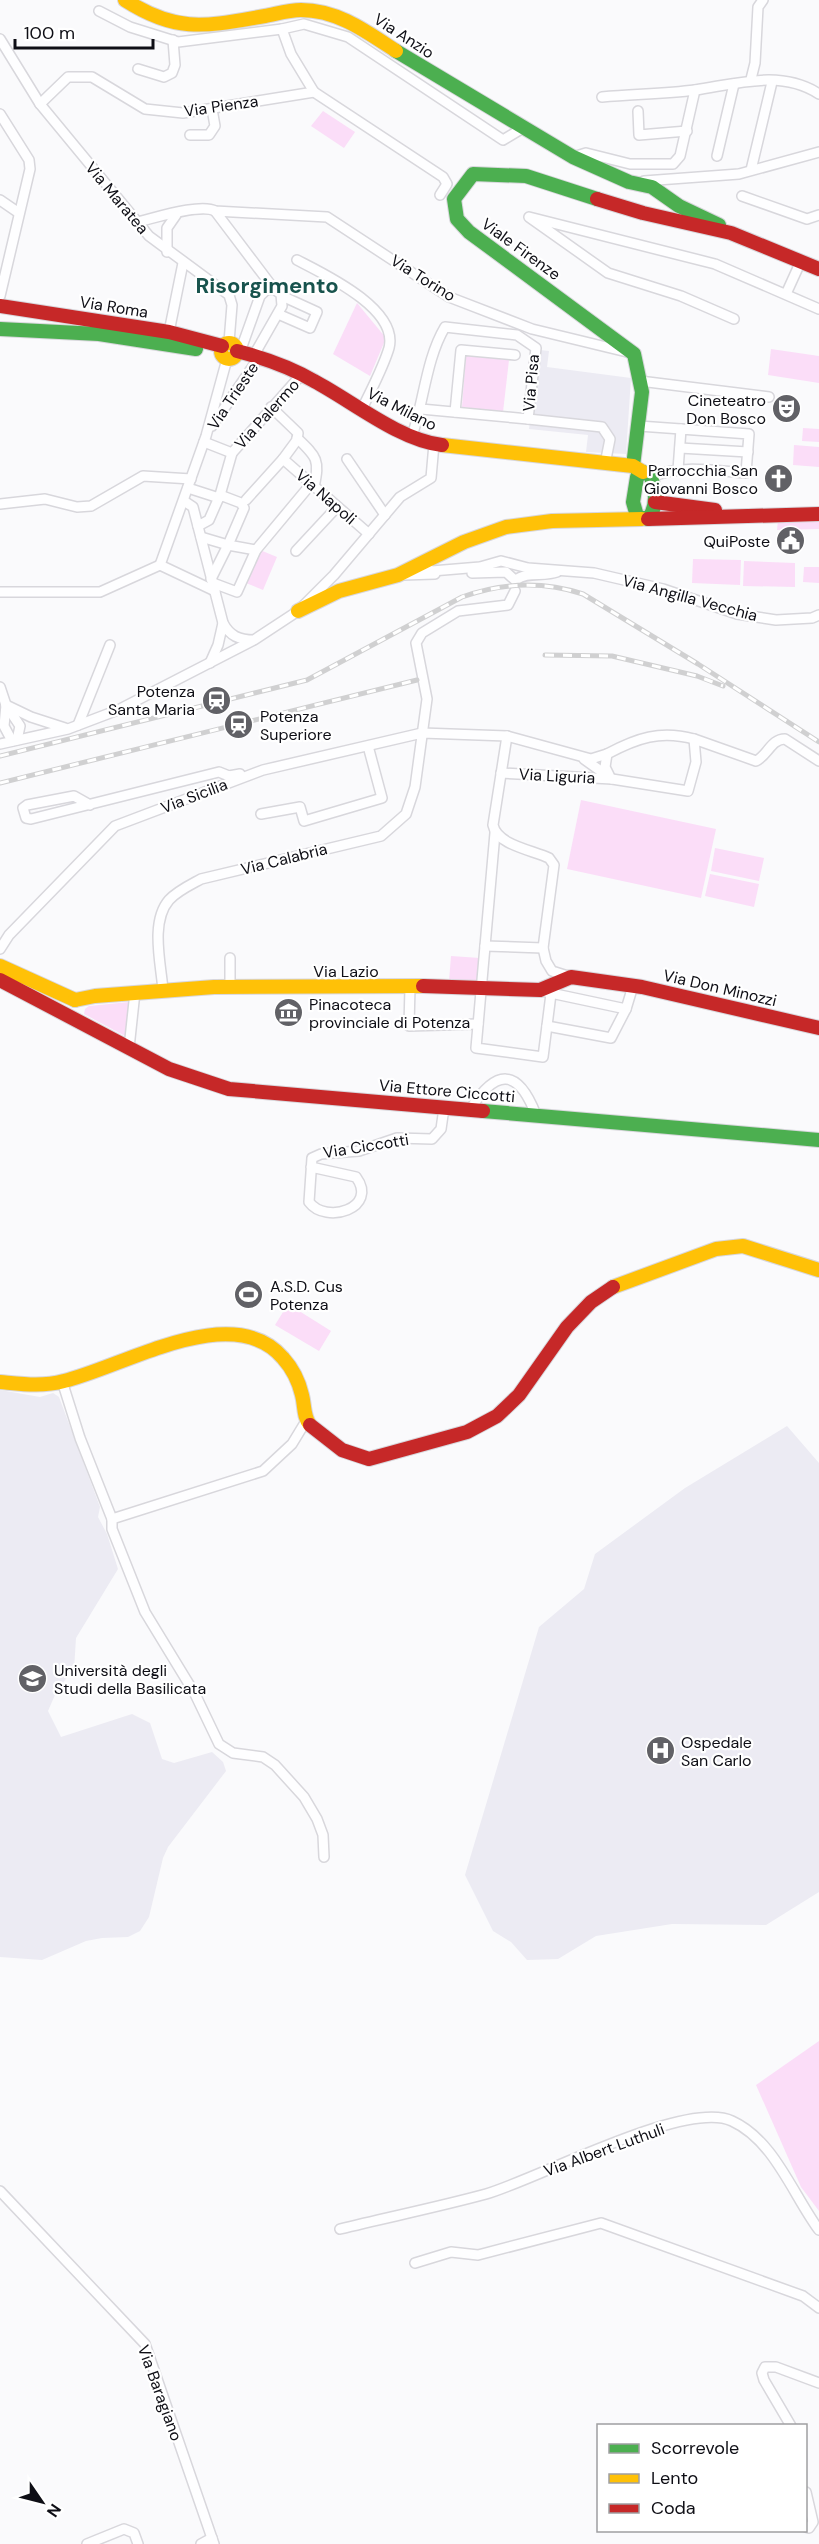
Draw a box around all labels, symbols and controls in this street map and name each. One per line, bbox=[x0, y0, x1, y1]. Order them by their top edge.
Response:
street label: Via Anzio bbox=[370, 9, 438, 63]
scale bar bbox=[15, 12, 153, 50]
text: 100 m bbox=[24, 21, 75, 45]
street label: Via Pienza bbox=[182, 90, 260, 122]
street label: Via Maratea bbox=[81, 158, 153, 238]
street label: Viale Firenze bbox=[477, 213, 565, 285]
street label: Via Torino bbox=[386, 250, 460, 306]
district label: Risorgimento bbox=[195, 271, 339, 300]
street label: Via Roma bbox=[78, 291, 150, 323]
street label: Via Pisa bbox=[518, 354, 544, 412]
street label: Via Trieste bbox=[203, 358, 263, 434]
street label: Via Palermo bbox=[230, 374, 304, 454]
street label: Via Milano bbox=[363, 382, 441, 436]
place label: Cineteatro Don Bosco bbox=[686, 390, 766, 429]
theatre icon: Cineteatro Don Bosco bbox=[771, 393, 803, 425]
place label: Parrocchia San Giovanni Bosco bbox=[644, 460, 758, 499]
church icon: Parrocchia San Giovanni Bosco bbox=[763, 463, 795, 495]
street label: Via Napoli bbox=[291, 465, 361, 529]
public building icon: QuiPoste bbox=[775, 525, 807, 557]
place label: QuiPoste bbox=[703, 531, 770, 552]
street label: Via Angilla Vecchia bbox=[620, 570, 760, 626]
place label: Potenza Santa Maria bbox=[108, 681, 195, 720]
station icon: Potenza Santa Maria bbox=[200, 684, 232, 716]
place label: Potenza Superiore bbox=[260, 706, 332, 745]
station icon: Potenza Superiore bbox=[223, 709, 255, 741]
street label: Via Liguria bbox=[518, 764, 596, 788]
street label: Via Sicilia bbox=[158, 774, 230, 818]
street label: Via Calabria bbox=[239, 838, 329, 880]
street label: Via Lazio bbox=[313, 961, 379, 982]
street label: Via Don Minozzi bbox=[661, 965, 779, 1011]
place label: Pinacoteca provinciale di Potenza bbox=[309, 994, 470, 1033]
museum icon: Pinacoteca provinciale di Potenza bbox=[272, 997, 304, 1029]
street label: Via Ettore Ciccotti bbox=[378, 1075, 516, 1107]
street label: Via Ciccotti bbox=[322, 1129, 410, 1163]
place label: A.S.D. Cus Potenza bbox=[270, 1276, 343, 1315]
sports icon: A.S.D. Cus Potenza bbox=[233, 1279, 265, 1311]
place label: Università degli Studi della Basilicata bbox=[54, 1660, 206, 1699]
school or university icon: Università degli Studi della Basilicata bbox=[17, 1663, 49, 1695]
place label: Ospedale San Carlo bbox=[681, 1732, 752, 1771]
hospital icon: Ospedale San Carlo bbox=[644, 1735, 676, 1767]
street label: Via Albert Luthuli bbox=[541, 2118, 667, 2182]
street label: Via Baragiano bbox=[133, 2342, 187, 2444]
legend bbox=[597, 2424, 807, 2532]
text: Scorrevole bbox=[651, 2436, 739, 2460]
text: Lento bbox=[651, 2466, 698, 2490]
north arrow bbox=[12, 2472, 72, 2532]
text: Coda bbox=[651, 2496, 696, 2520]
text: N bbox=[42, 2500, 66, 2521]

